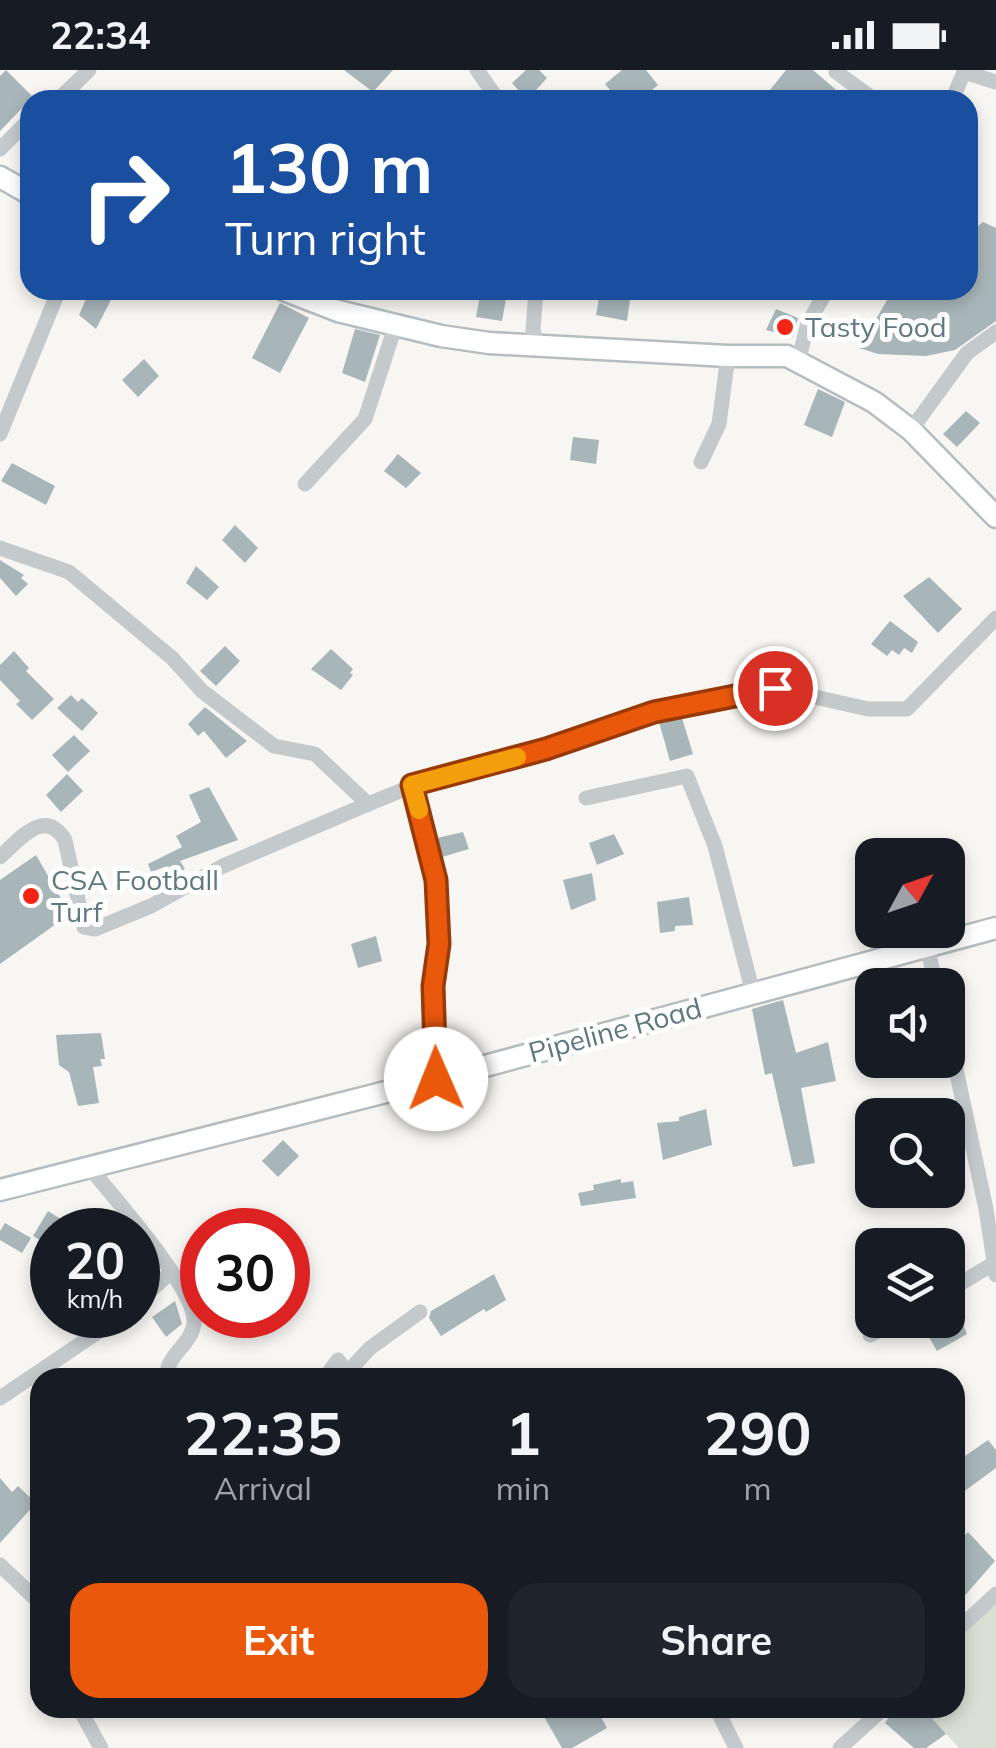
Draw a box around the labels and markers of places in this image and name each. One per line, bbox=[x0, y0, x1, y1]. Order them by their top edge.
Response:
place label: Tasty Food bbox=[805, 309, 946, 344]
marker: Tasty Food bbox=[774, 316, 796, 338]
pin bbox=[733, 646, 818, 731]
place label: CSA Football Turf bbox=[51, 862, 219, 929]
marker: CSA Football Turf bbox=[20, 885, 42, 907]

